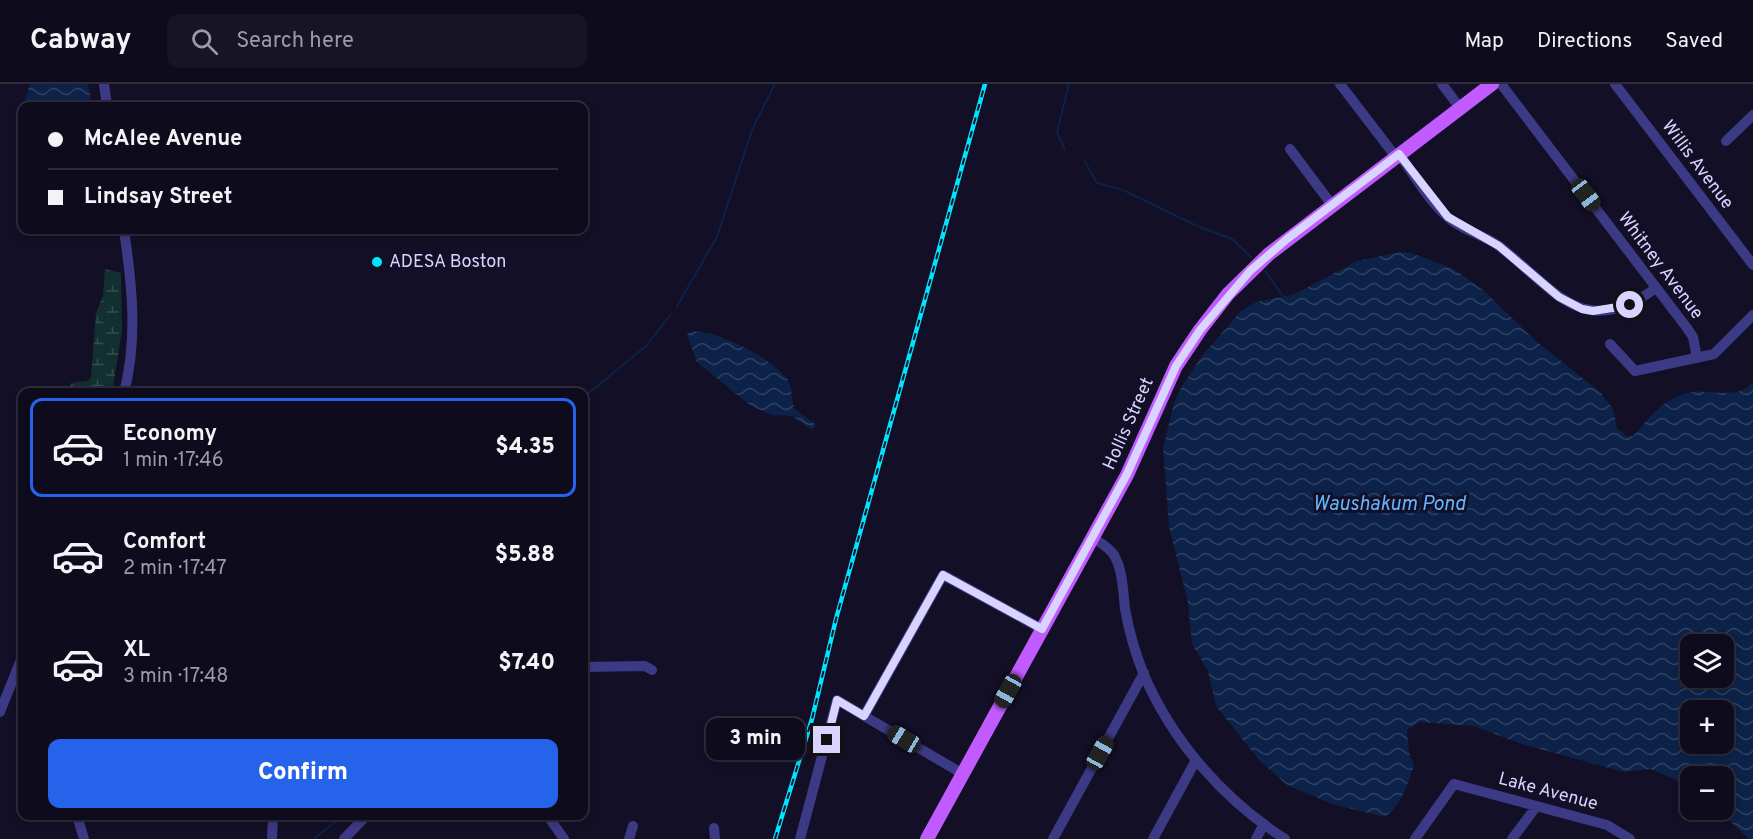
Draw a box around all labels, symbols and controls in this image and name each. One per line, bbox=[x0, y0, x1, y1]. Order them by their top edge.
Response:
search box bbox=[167, 14, 587, 68]
text: Cabway bbox=[30, 23, 131, 59]
icon: search bbox=[188, 25, 221, 58]
text: Search here bbox=[236, 28, 354, 55]
text: Map bbox=[1464, 28, 1504, 55]
text: Directions bbox=[1537, 28, 1632, 55]
text: Saved bbox=[1665, 28, 1723, 55]
street label: Willis Avenue bbox=[1656, 116, 1738, 214]
text: McAlee Avenue bbox=[84, 126, 242, 153]
car bbox=[1568, 175, 1604, 215]
text: Lindsay Street bbox=[84, 184, 232, 211]
street label: Whitney Avenue bbox=[1612, 208, 1708, 324]
place label: ADESA Boston bbox=[389, 251, 506, 274]
marker: ADESA Boston bbox=[370, 255, 384, 269]
route start bbox=[1616, 291, 1643, 318]
street label: Hollis Street bbox=[1098, 374, 1160, 474]
icon: car bbox=[51, 421, 105, 475]
text: Economy bbox=[123, 421, 217, 448]
text: $4.35 bbox=[495, 434, 555, 461]
text: 1 min · 17:46 bbox=[123, 448, 224, 474]
water label: Waushakum Pond bbox=[1313, 492, 1466, 518]
icon: car bbox=[51, 529, 105, 583]
text: Comfort bbox=[123, 529, 206, 556]
text: $5.88 bbox=[495, 542, 555, 569]
text: 2 min · 17:47 bbox=[123, 556, 227, 582]
map controls bbox=[1680, 634, 1734, 820]
button: layers bbox=[1680, 634, 1734, 688]
icon: car bbox=[51, 637, 105, 691]
text: XL bbox=[123, 637, 150, 664]
text: $7.40 bbox=[498, 650, 555, 677]
text: 3 min · 17:48 bbox=[123, 664, 229, 690]
car bbox=[991, 671, 1025, 711]
button: + bbox=[1680, 700, 1734, 754]
callout: 3 min bbox=[707, 719, 806, 761]
car bbox=[884, 722, 924, 756]
text: 3 min bbox=[729, 726, 782, 752]
route end bbox=[813, 726, 840, 753]
car bbox=[1083, 733, 1117, 773]
button: Confirm bbox=[48, 739, 558, 808]
button: − bbox=[1680, 766, 1734, 820]
street label: Lake Avenue bbox=[1496, 768, 1600, 816]

